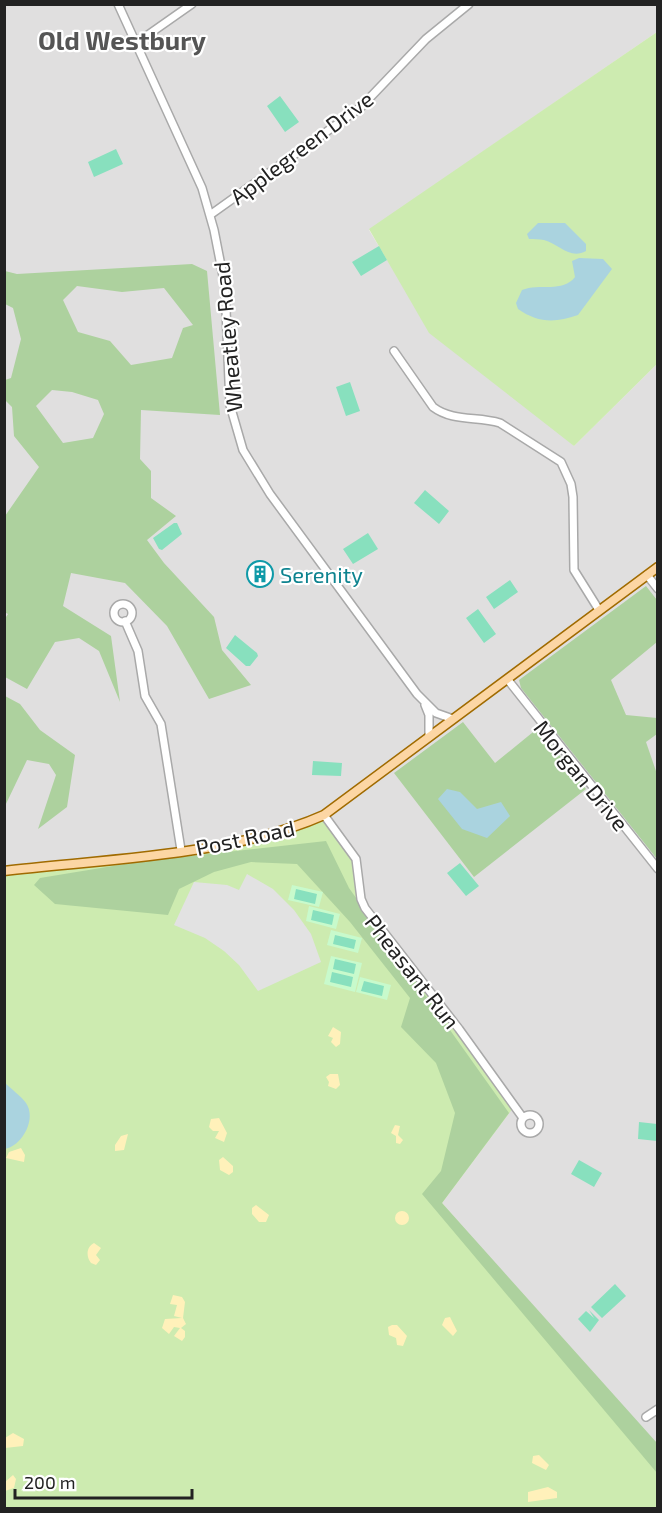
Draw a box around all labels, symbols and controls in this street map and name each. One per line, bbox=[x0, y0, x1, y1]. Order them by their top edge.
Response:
district label: Old Westbury bbox=[38, 24, 206, 56]
street label: Applegreen Drive bbox=[225, 85, 377, 209]
street label: Wheatley Road bbox=[207, 261, 247, 413]
building icon: Serenity bbox=[245, 559, 275, 589]
place label: Serenity bbox=[280, 561, 363, 587]
street label: Morgan Drive bbox=[530, 714, 634, 836]
street label: Post Road bbox=[193, 814, 297, 860]
street label: Pheasant Run bbox=[360, 909, 466, 1033]
scale bar bbox=[15, 1462, 192, 1500]
text: 200 m bbox=[24, 1471, 76, 1493]

